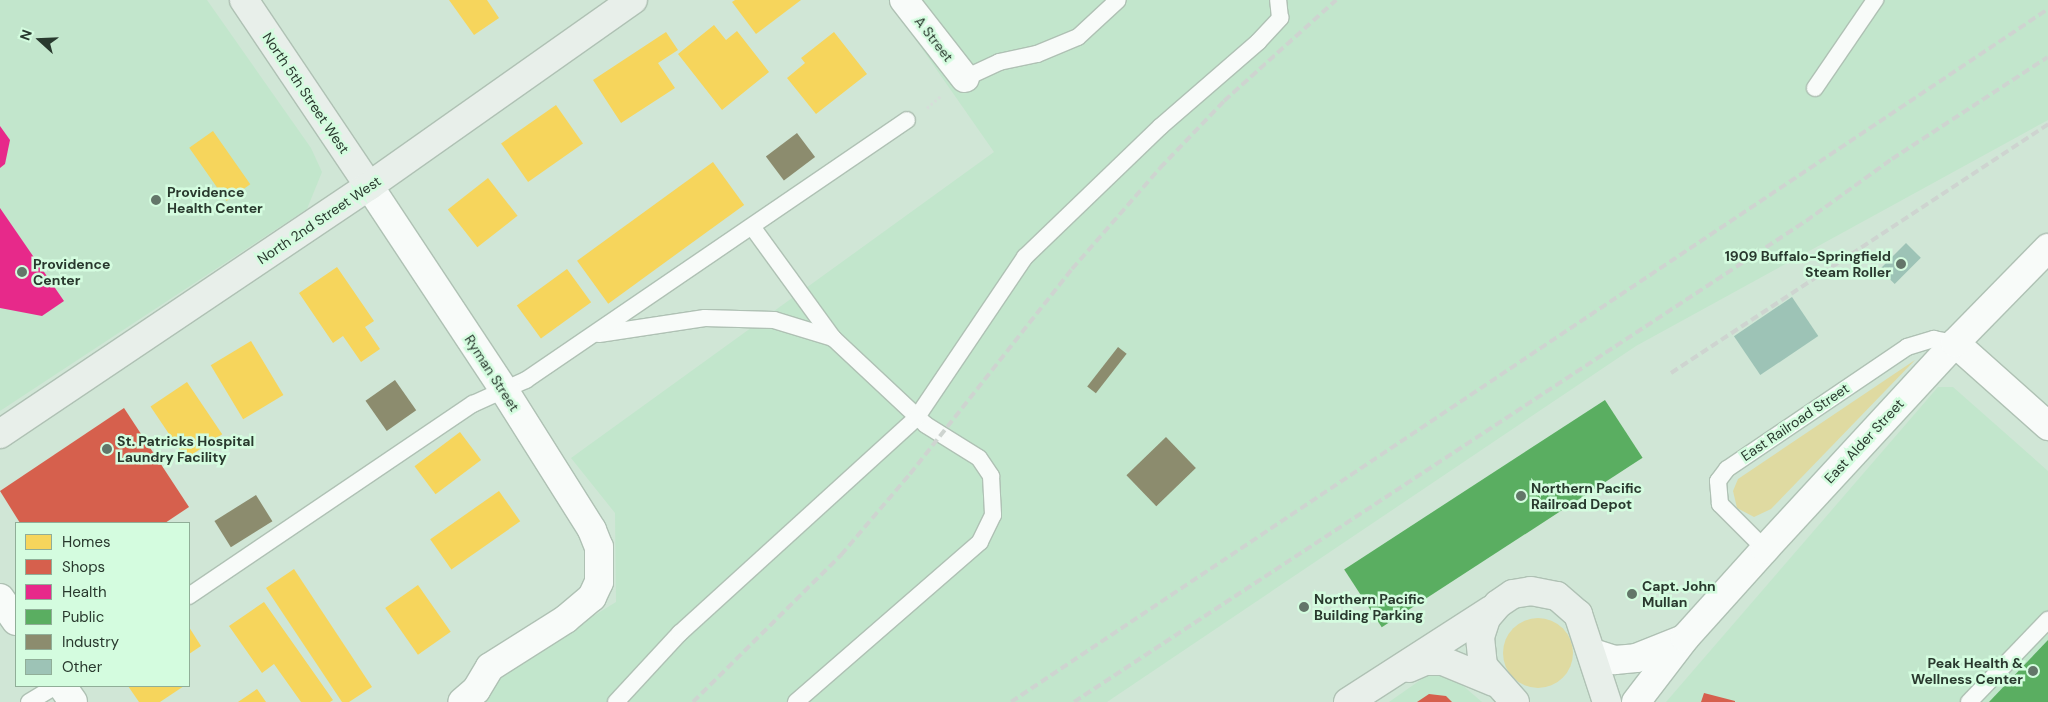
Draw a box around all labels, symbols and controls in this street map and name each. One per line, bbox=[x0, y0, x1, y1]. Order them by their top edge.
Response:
street label: A Street bbox=[911, 13, 957, 65]
north arrow bbox=[15, 15, 65, 65]
text: N bbox=[16, 27, 36, 43]
street label: North 5th Street West bbox=[259, 29, 353, 157]
street label: North 2nd Street West bbox=[254, 172, 384, 268]
place label: Providence Health Center bbox=[167, 184, 263, 216]
marker: Providence Health Center bbox=[149, 193, 163, 207]
place label: 1909 Buffalo-Springfield Steam Roller bbox=[1725, 248, 1891, 280]
place label: Providence Center bbox=[33, 256, 110, 288]
marker: 1909 Buffalo-Springfield Steam Roller bbox=[1895, 258, 1907, 270]
marker: Providence Center bbox=[15, 265, 29, 279]
street label: Ryman Street bbox=[461, 332, 523, 414]
street label: East Railroad Street bbox=[1738, 380, 1852, 464]
street label: East Alder Street bbox=[1821, 395, 1907, 487]
place label: St. Patricks Hospital Laundry Facility bbox=[117, 433, 254, 466]
marker: St. Patricks Hospital Laundry Facility bbox=[101, 443, 113, 455]
place label: Northern Pacific Railroad Depot bbox=[1531, 480, 1642, 512]
marker: Northern Pacific Railroad Depot bbox=[1515, 490, 1527, 502]
legend bbox=[15, 522, 190, 687]
text: Homes bbox=[62, 532, 111, 552]
text: Shops bbox=[62, 557, 105, 577]
place label: Capt. John Mullan bbox=[1642, 578, 1716, 610]
text: Health bbox=[62, 582, 107, 602]
marker: Capt. John Mullan bbox=[1626, 588, 1638, 600]
place label: Northern Pacific Building Parking bbox=[1314, 591, 1425, 624]
marker: Northern Pacific Building Parking bbox=[1298, 601, 1310, 613]
text: Public bbox=[62, 607, 104, 627]
text: Industry bbox=[62, 632, 119, 652]
place label: Peak Health & Wellness Center bbox=[1911, 655, 2023, 688]
text: Other bbox=[62, 657, 102, 677]
marker: Peak Health & Wellness Center bbox=[2027, 665, 2039, 677]

